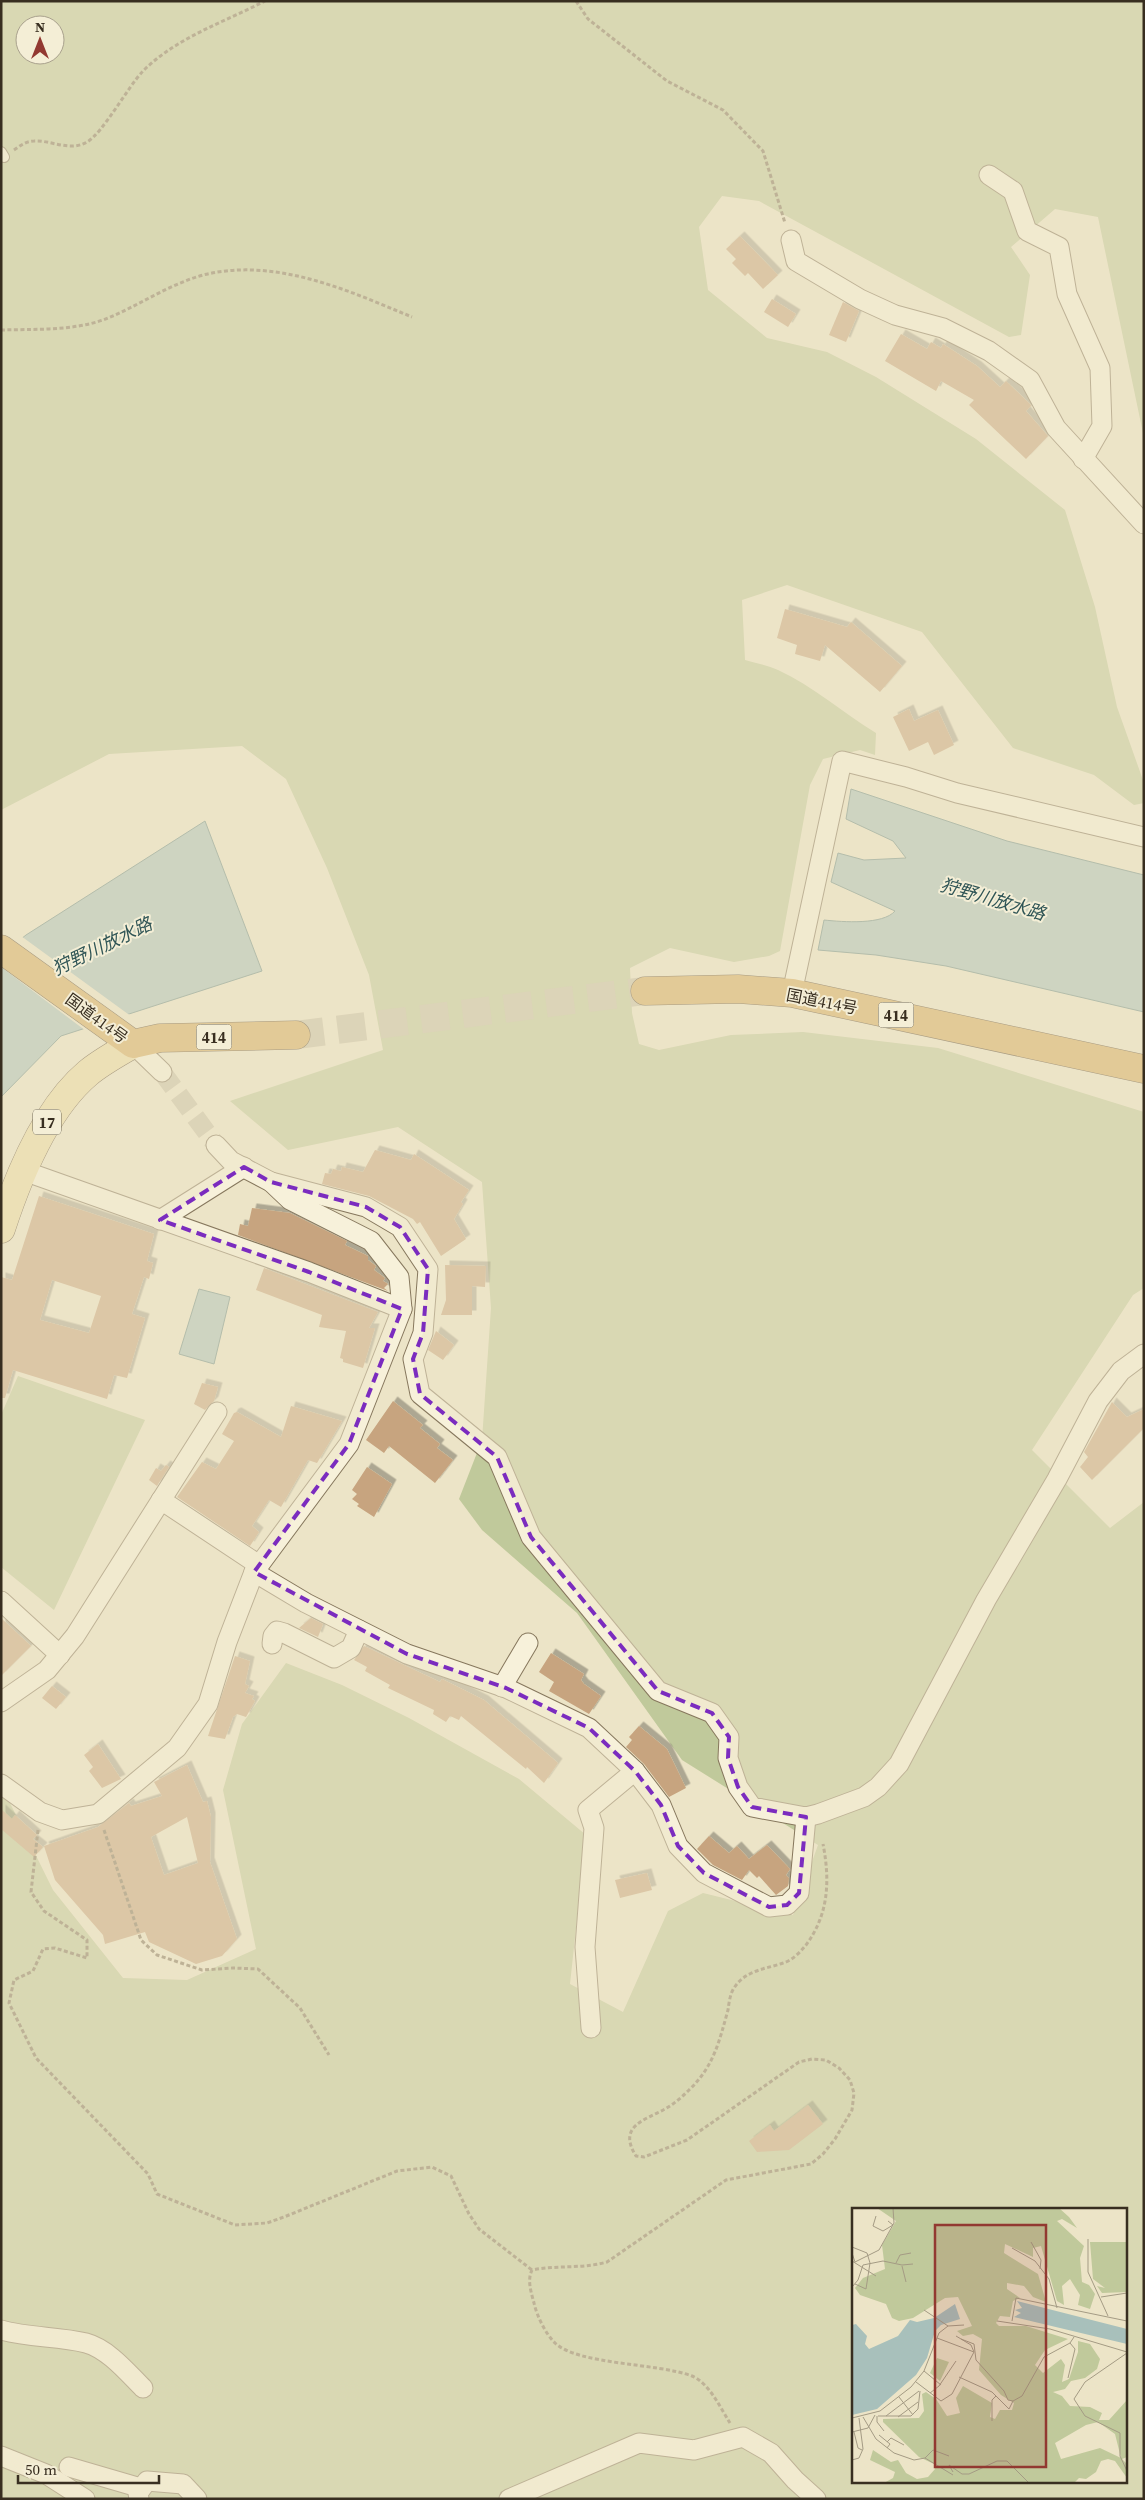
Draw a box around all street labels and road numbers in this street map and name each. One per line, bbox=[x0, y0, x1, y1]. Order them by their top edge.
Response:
street label: 国道414号 bbox=[785, 983, 859, 1019]
street label: 国道414号 bbox=[61, 988, 133, 1048]
road number: 414 bbox=[878, 1002, 914, 1028]
road number: 414 bbox=[196, 1024, 232, 1050]
road number: 17 bbox=[33, 1110, 61, 1134]

